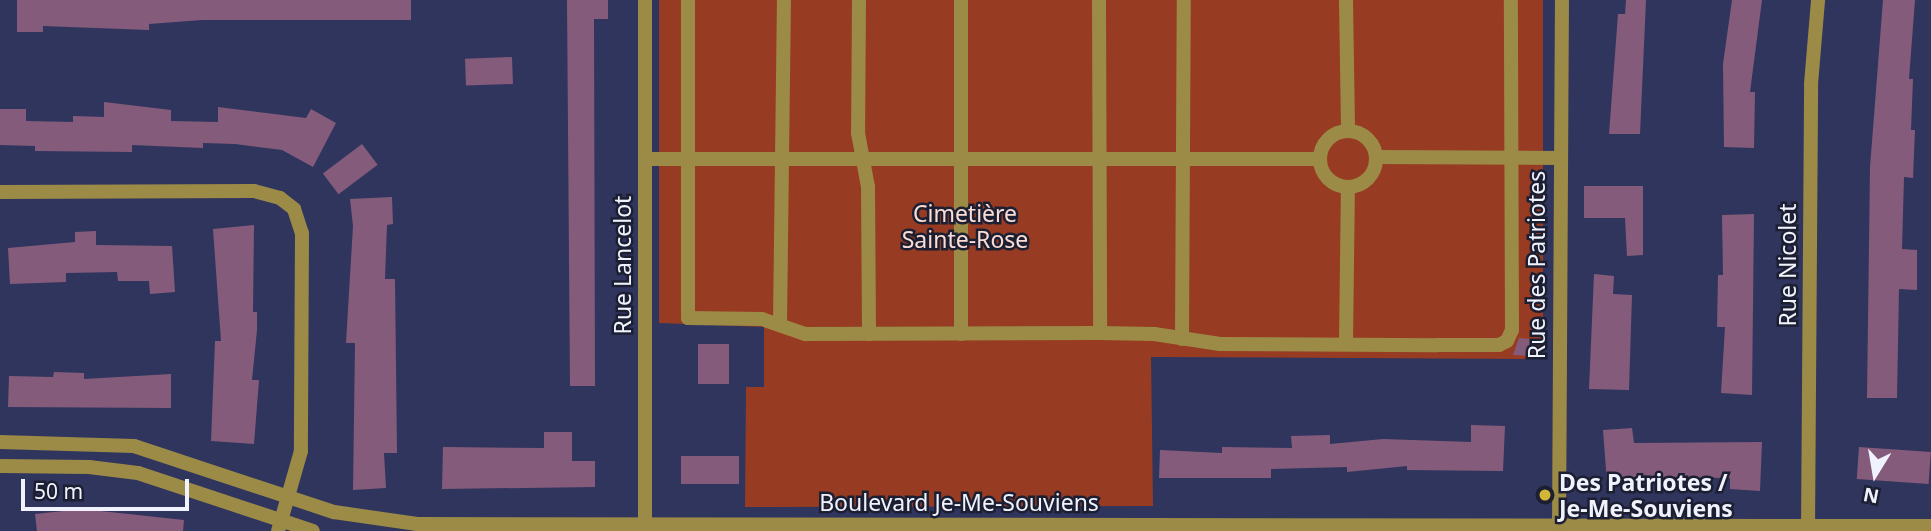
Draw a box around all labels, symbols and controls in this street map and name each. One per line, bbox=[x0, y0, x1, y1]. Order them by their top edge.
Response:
street label: Rue des Patriotes bbox=[1522, 171, 1550, 359]
street label: Rue Lancelot bbox=[608, 196, 636, 334]
park label: Cimetière Sainte-Rose bbox=[902, 199, 1028, 253]
street label: Rue Nicolet bbox=[1773, 203, 1801, 327]
north arrow bbox=[1840, 440, 1910, 510]
scale bar bbox=[24, 464, 192, 508]
place label: Des Patriotes / Je-Me-Souviens bbox=[1559, 468, 1733, 522]
text: 50 m bbox=[34, 477, 83, 505]
text: N bbox=[1861, 481, 1881, 510]
marker: Des Patriotes / Je-Me-Souviens bbox=[1537, 487, 1553, 503]
street label: Boulevard Je-Me-Souviens bbox=[819, 488, 1099, 516]

